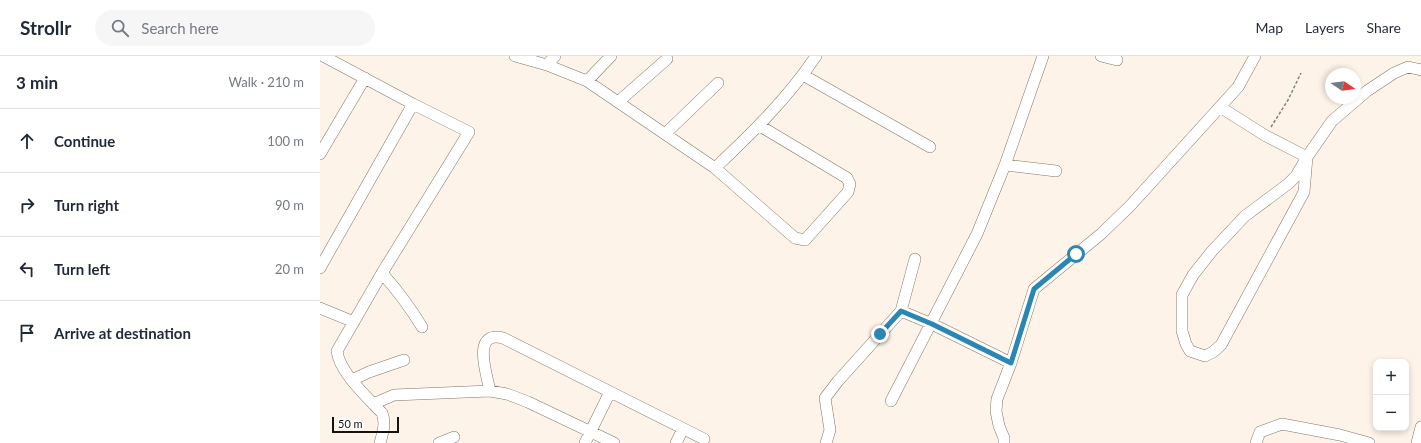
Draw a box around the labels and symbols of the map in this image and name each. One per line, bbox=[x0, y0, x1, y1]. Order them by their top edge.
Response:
north arrow bbox=[1325, 68, 1361, 104]
route start bbox=[1067, 245, 1085, 263]
route end bbox=[871, 325, 889, 343]
scale bar bbox=[332, 415, 399, 434]

